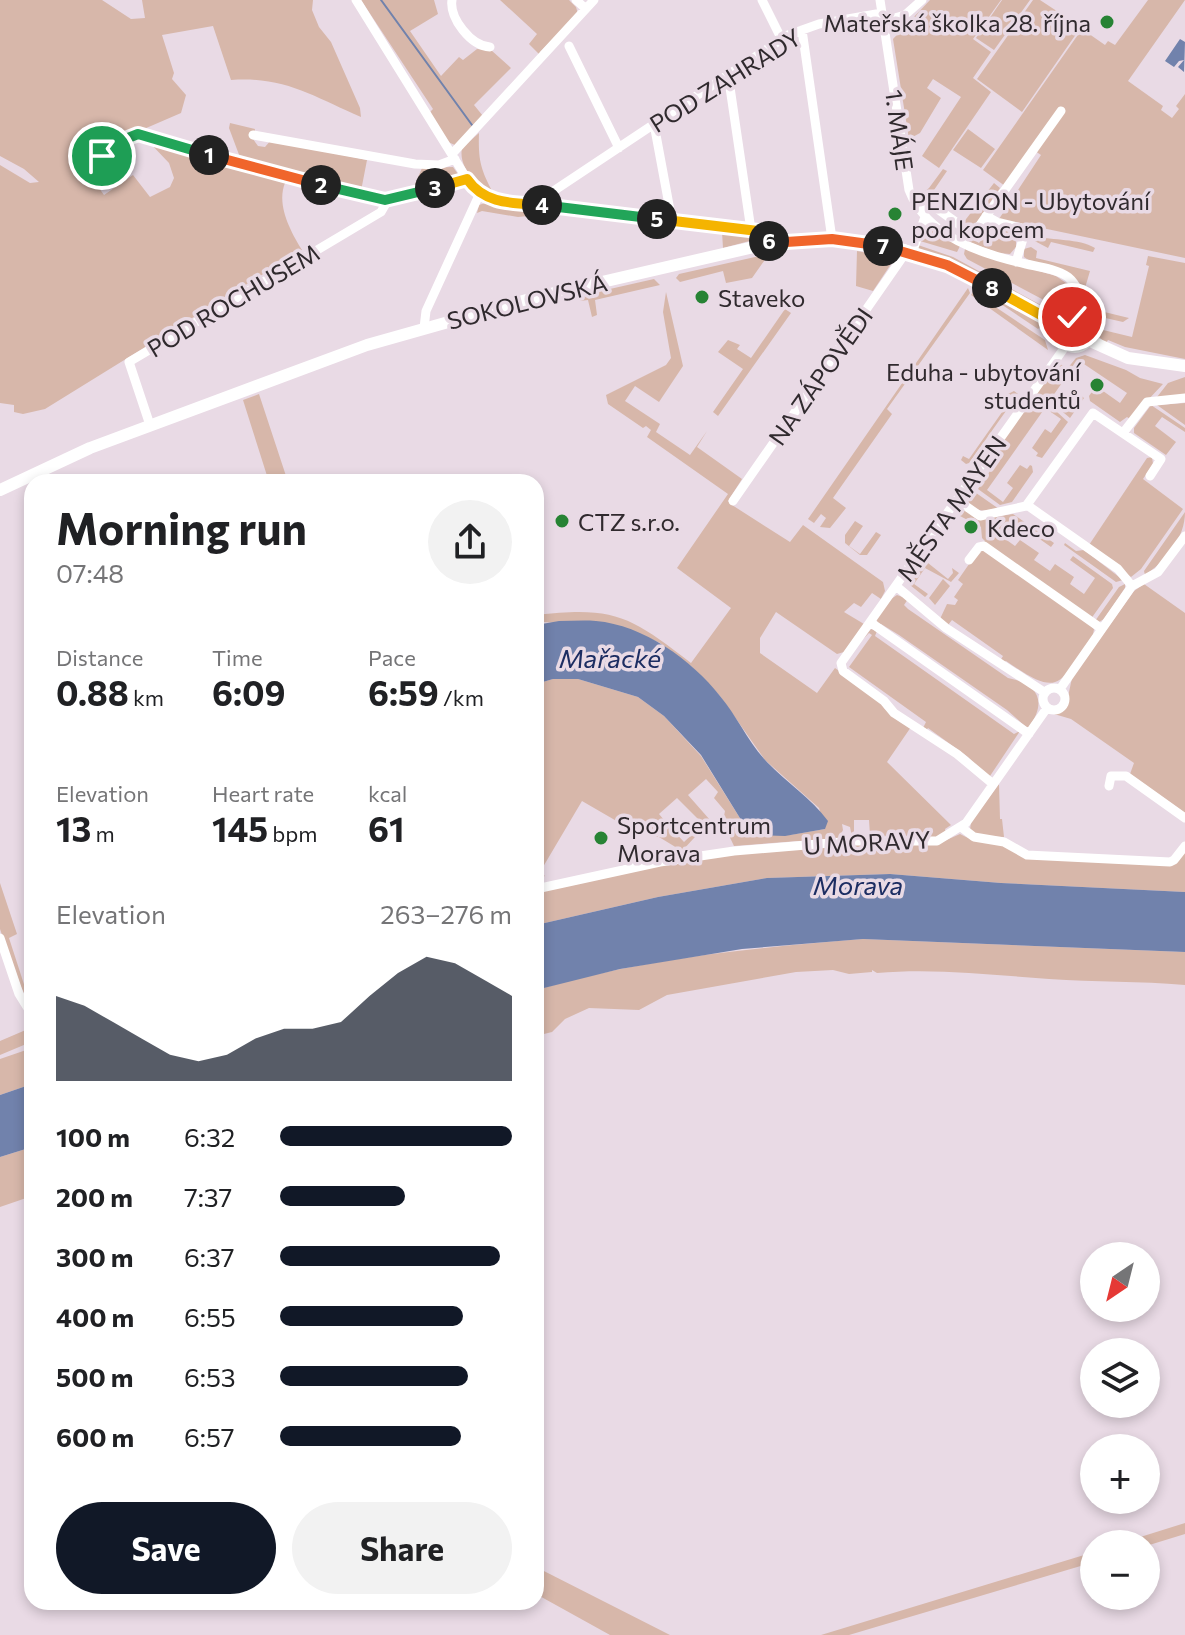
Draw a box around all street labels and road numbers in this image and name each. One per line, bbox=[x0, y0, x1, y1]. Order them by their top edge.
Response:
street label: POD ZAHRADY bbox=[644, 22, 806, 138]
street label: 1. MÁJE bbox=[880, 88, 920, 172]
street label: POD ROCHUSEM bbox=[142, 237, 324, 363]
street label: SOKOLOVSKÁ bbox=[444, 267, 610, 335]
street label: NA ZÁPOVĚDI bbox=[762, 302, 878, 450]
street label: MĚSTA MAYEN bbox=[890, 430, 1012, 586]
street label: U MORAVY bbox=[803, 824, 932, 860]

